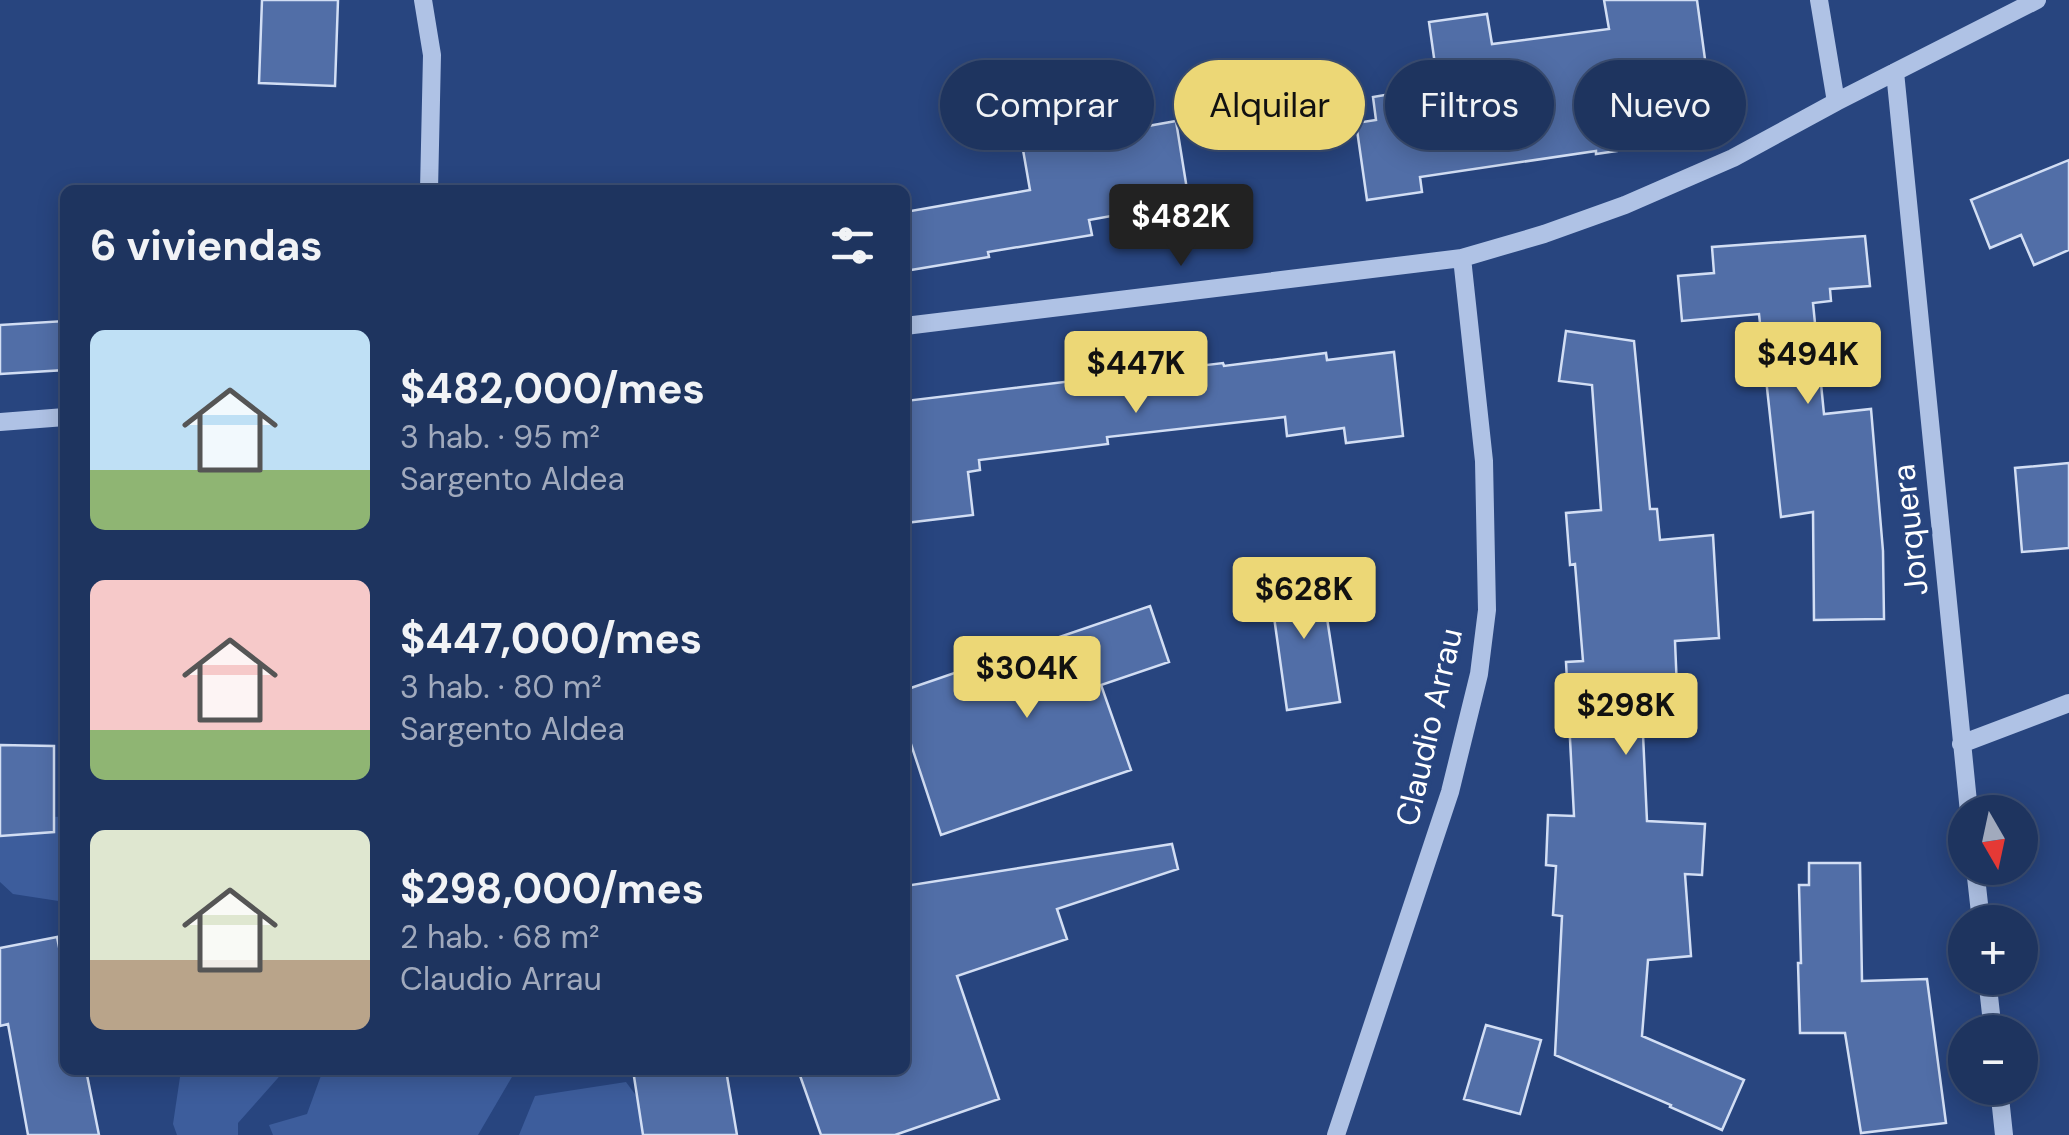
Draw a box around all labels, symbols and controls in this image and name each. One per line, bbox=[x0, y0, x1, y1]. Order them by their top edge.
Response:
chip: Comprar bbox=[940, 60, 1154, 150]
chip: Alquilar bbox=[1174, 60, 1365, 150]
chip: Filtros bbox=[1385, 60, 1554, 150]
chip: Nuevo bbox=[1574, 60, 1746, 150]
pin: $482K bbox=[1111, 184, 1251, 269]
text: $482K bbox=[1131, 195, 1231, 237]
text: 6 viviendas bbox=[90, 218, 323, 273]
icon: filters bbox=[825, 218, 880, 273]
pin: $494K bbox=[1738, 322, 1878, 407]
pin: $447K bbox=[1066, 331, 1206, 416]
text: $494K bbox=[1757, 333, 1859, 375]
text: $447K bbox=[1086, 342, 1186, 384]
text: $482,000/mes bbox=[400, 361, 705, 416]
icon: home bbox=[170, 370, 290, 490]
text: 3 hab. · 95 m² bbox=[400, 416, 600, 458]
text: Sargento Aldea bbox=[400, 458, 625, 500]
street label: Jorquera bbox=[1882, 462, 1938, 598]
pin: $628K bbox=[1234, 557, 1374, 642]
text: $628K bbox=[1255, 568, 1353, 610]
text: $447,000/mes bbox=[400, 611, 702, 666]
icon: home bbox=[170, 620, 290, 740]
street label: Claudio Arrau bbox=[1386, 624, 1472, 830]
pin: $304K bbox=[957, 636, 1097, 721]
text: $304K bbox=[976, 647, 1078, 689]
text: 3 hab. · 80 m² bbox=[400, 666, 602, 708]
pin: $298K bbox=[1556, 673, 1696, 758]
text: $298K bbox=[1577, 684, 1675, 726]
text: Sargento Aldea bbox=[400, 708, 625, 750]
north arrow bbox=[1948, 795, 2038, 885]
map controls bbox=[1948, 795, 2038, 1105]
text: $298,000/mes bbox=[400, 861, 704, 916]
icon: home bbox=[170, 870, 290, 990]
button: + bbox=[1948, 905, 2038, 995]
text: 2 hab. · 68 m² bbox=[400, 916, 600, 958]
text: Claudio Arrau bbox=[400, 958, 602, 1000]
button: − bbox=[1948, 1015, 2038, 1105]

